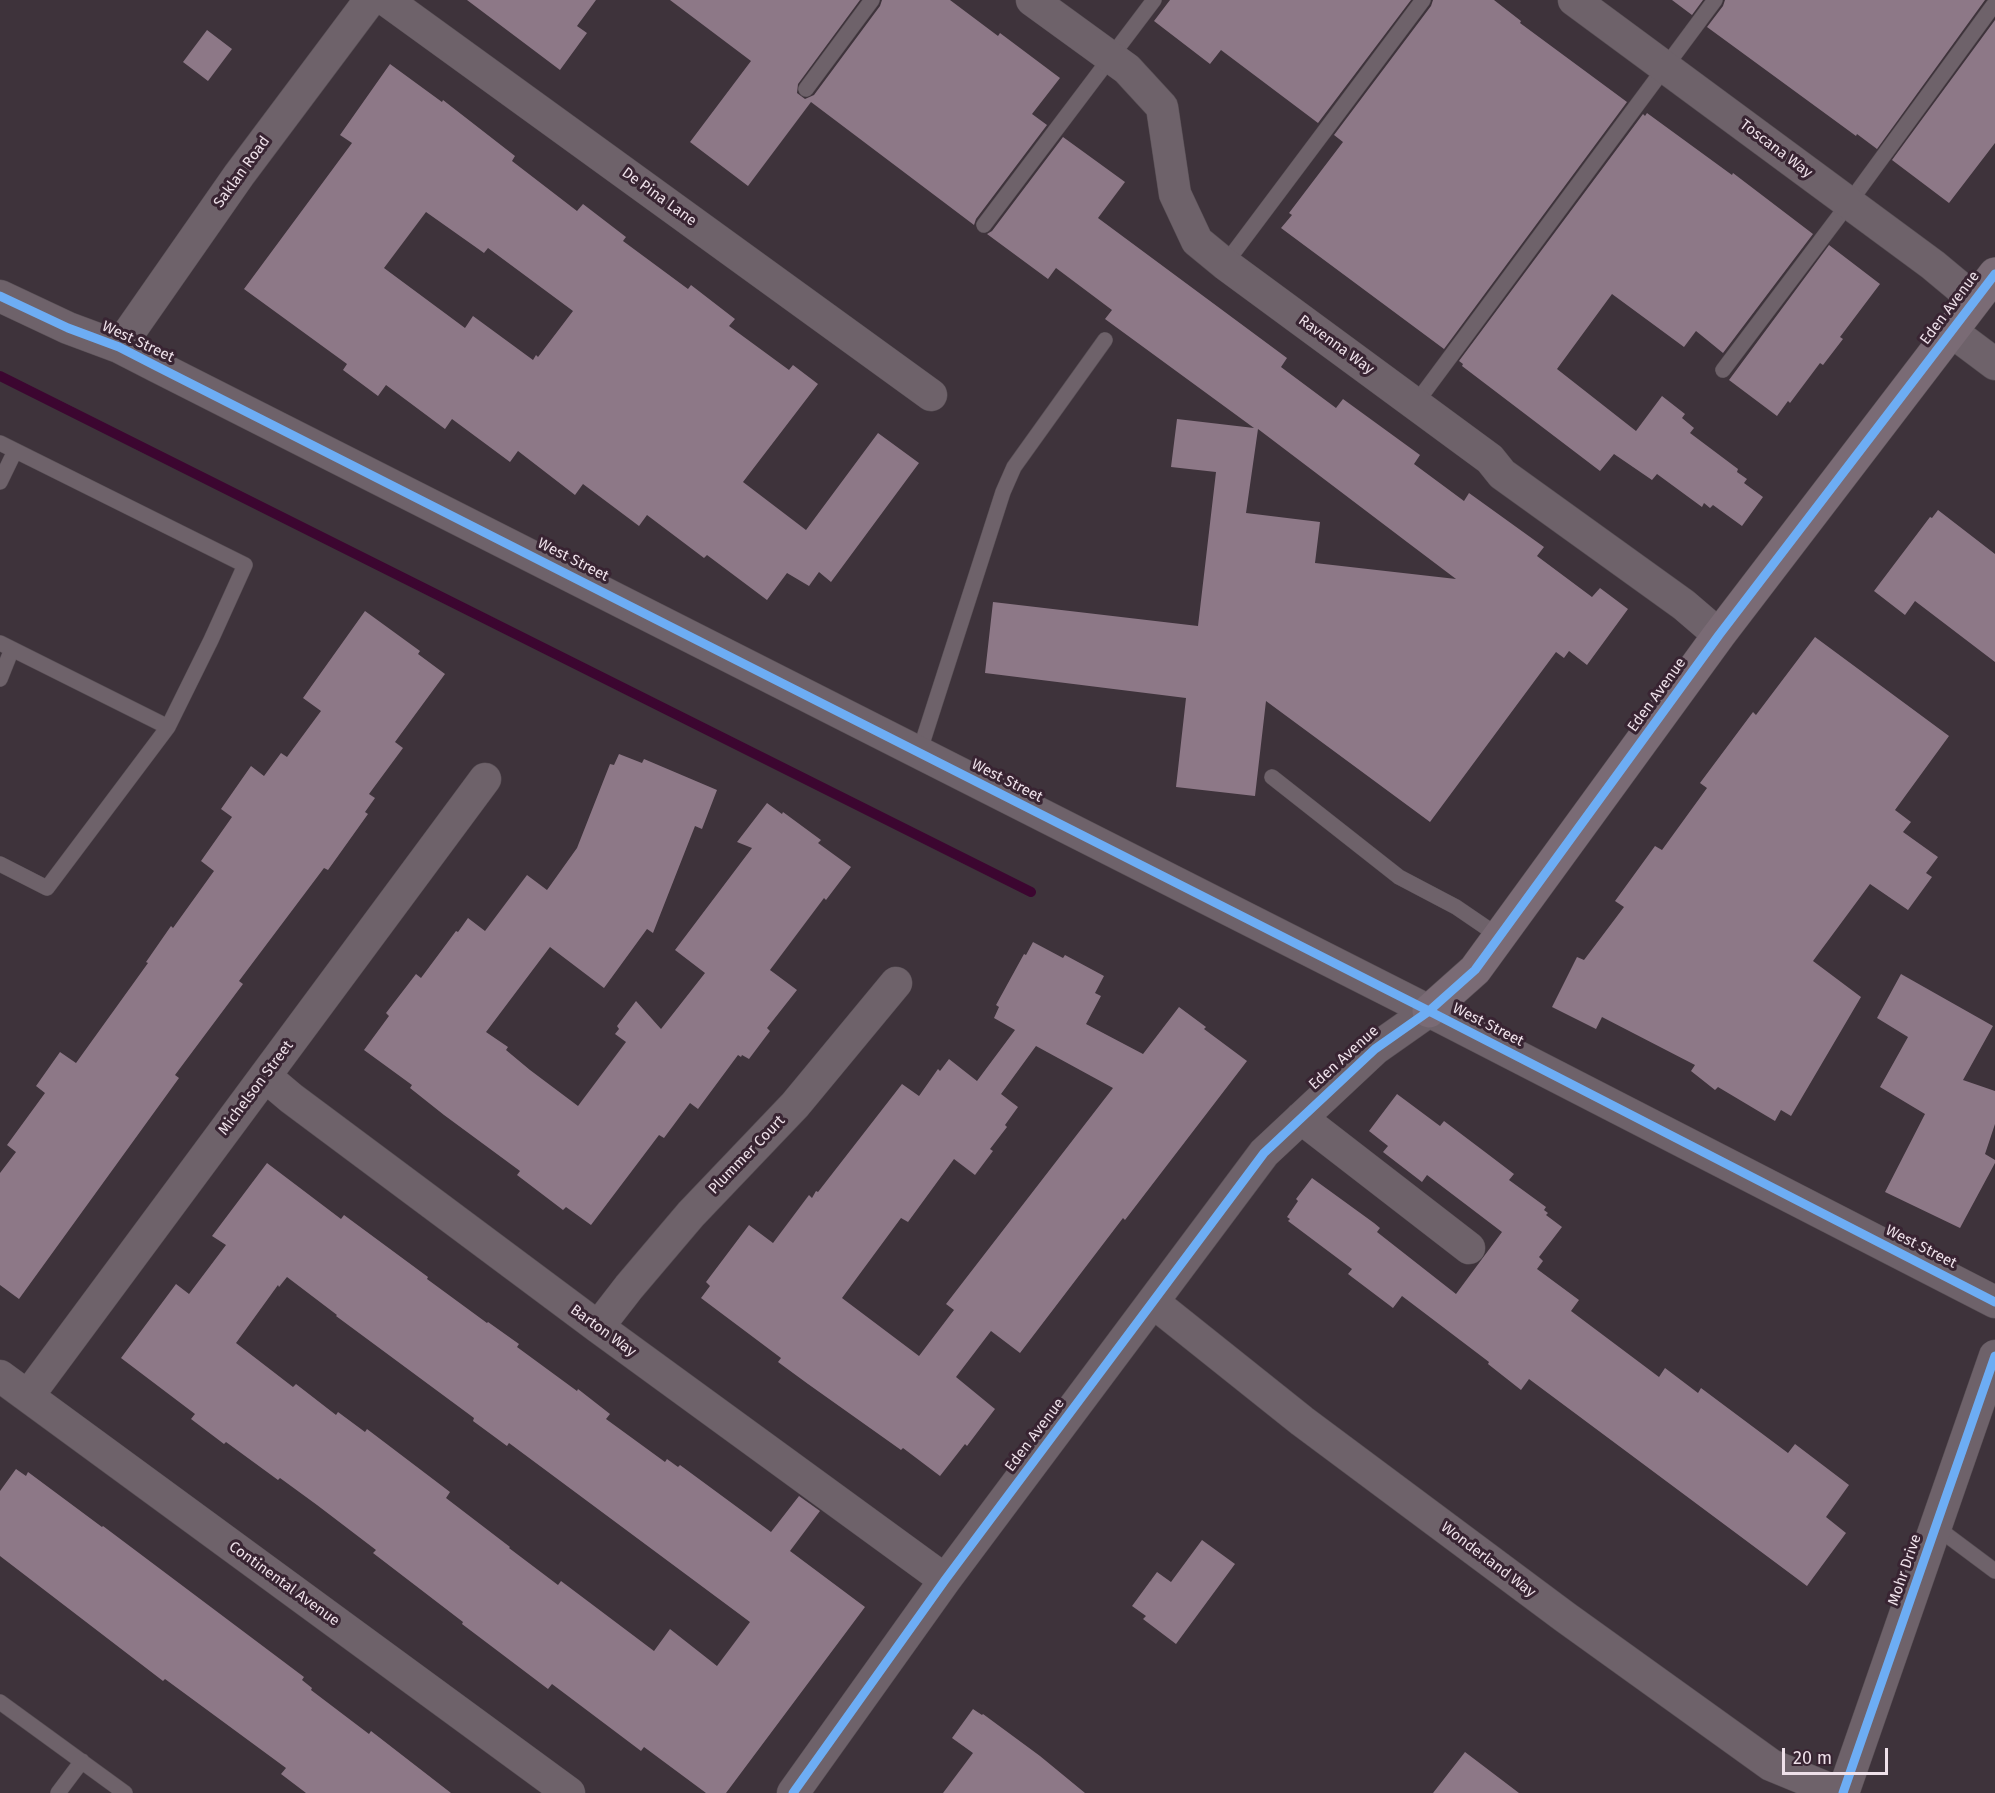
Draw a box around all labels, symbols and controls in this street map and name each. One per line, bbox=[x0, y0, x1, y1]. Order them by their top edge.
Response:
street label: Toscana Way bbox=[1736, 116, 1816, 182]
street label: Saklan Road bbox=[210, 133, 274, 211]
street label: De Pina Lane bbox=[618, 164, 700, 230]
street label: Eden Avenue bbox=[1917, 268, 1983, 348]
street label: Ravenna Way bbox=[1295, 311, 1377, 379]
street label: West Street bbox=[99, 317, 177, 367]
street label: West Street bbox=[534, 534, 612, 586]
street label: Eden Avenue bbox=[1624, 654, 1690, 736]
street label: West Street bbox=[968, 755, 1046, 807]
street label: West Street bbox=[1449, 999, 1527, 1051]
street label: Eden Avenue bbox=[1305, 1022, 1383, 1094]
street label: Michelson Street bbox=[215, 1037, 297, 1139]
street label: Plummer Court bbox=[705, 1112, 789, 1198]
street label: West Street bbox=[1882, 1221, 1960, 1273]
street label: Barton Way bbox=[567, 1301, 639, 1361]
street label: Eden Avenue bbox=[1002, 1395, 1068, 1475]
street label: Wonderland Way bbox=[1437, 1518, 1539, 1602]
street label: Mohr Drive bbox=[1884, 1532, 1926, 1608]
street label: Continental Avenue bbox=[225, 1538, 343, 1630]
scale bar bbox=[1785, 1736, 1892, 1774]
text: 20 m bbox=[1793, 1747, 1832, 1769]

